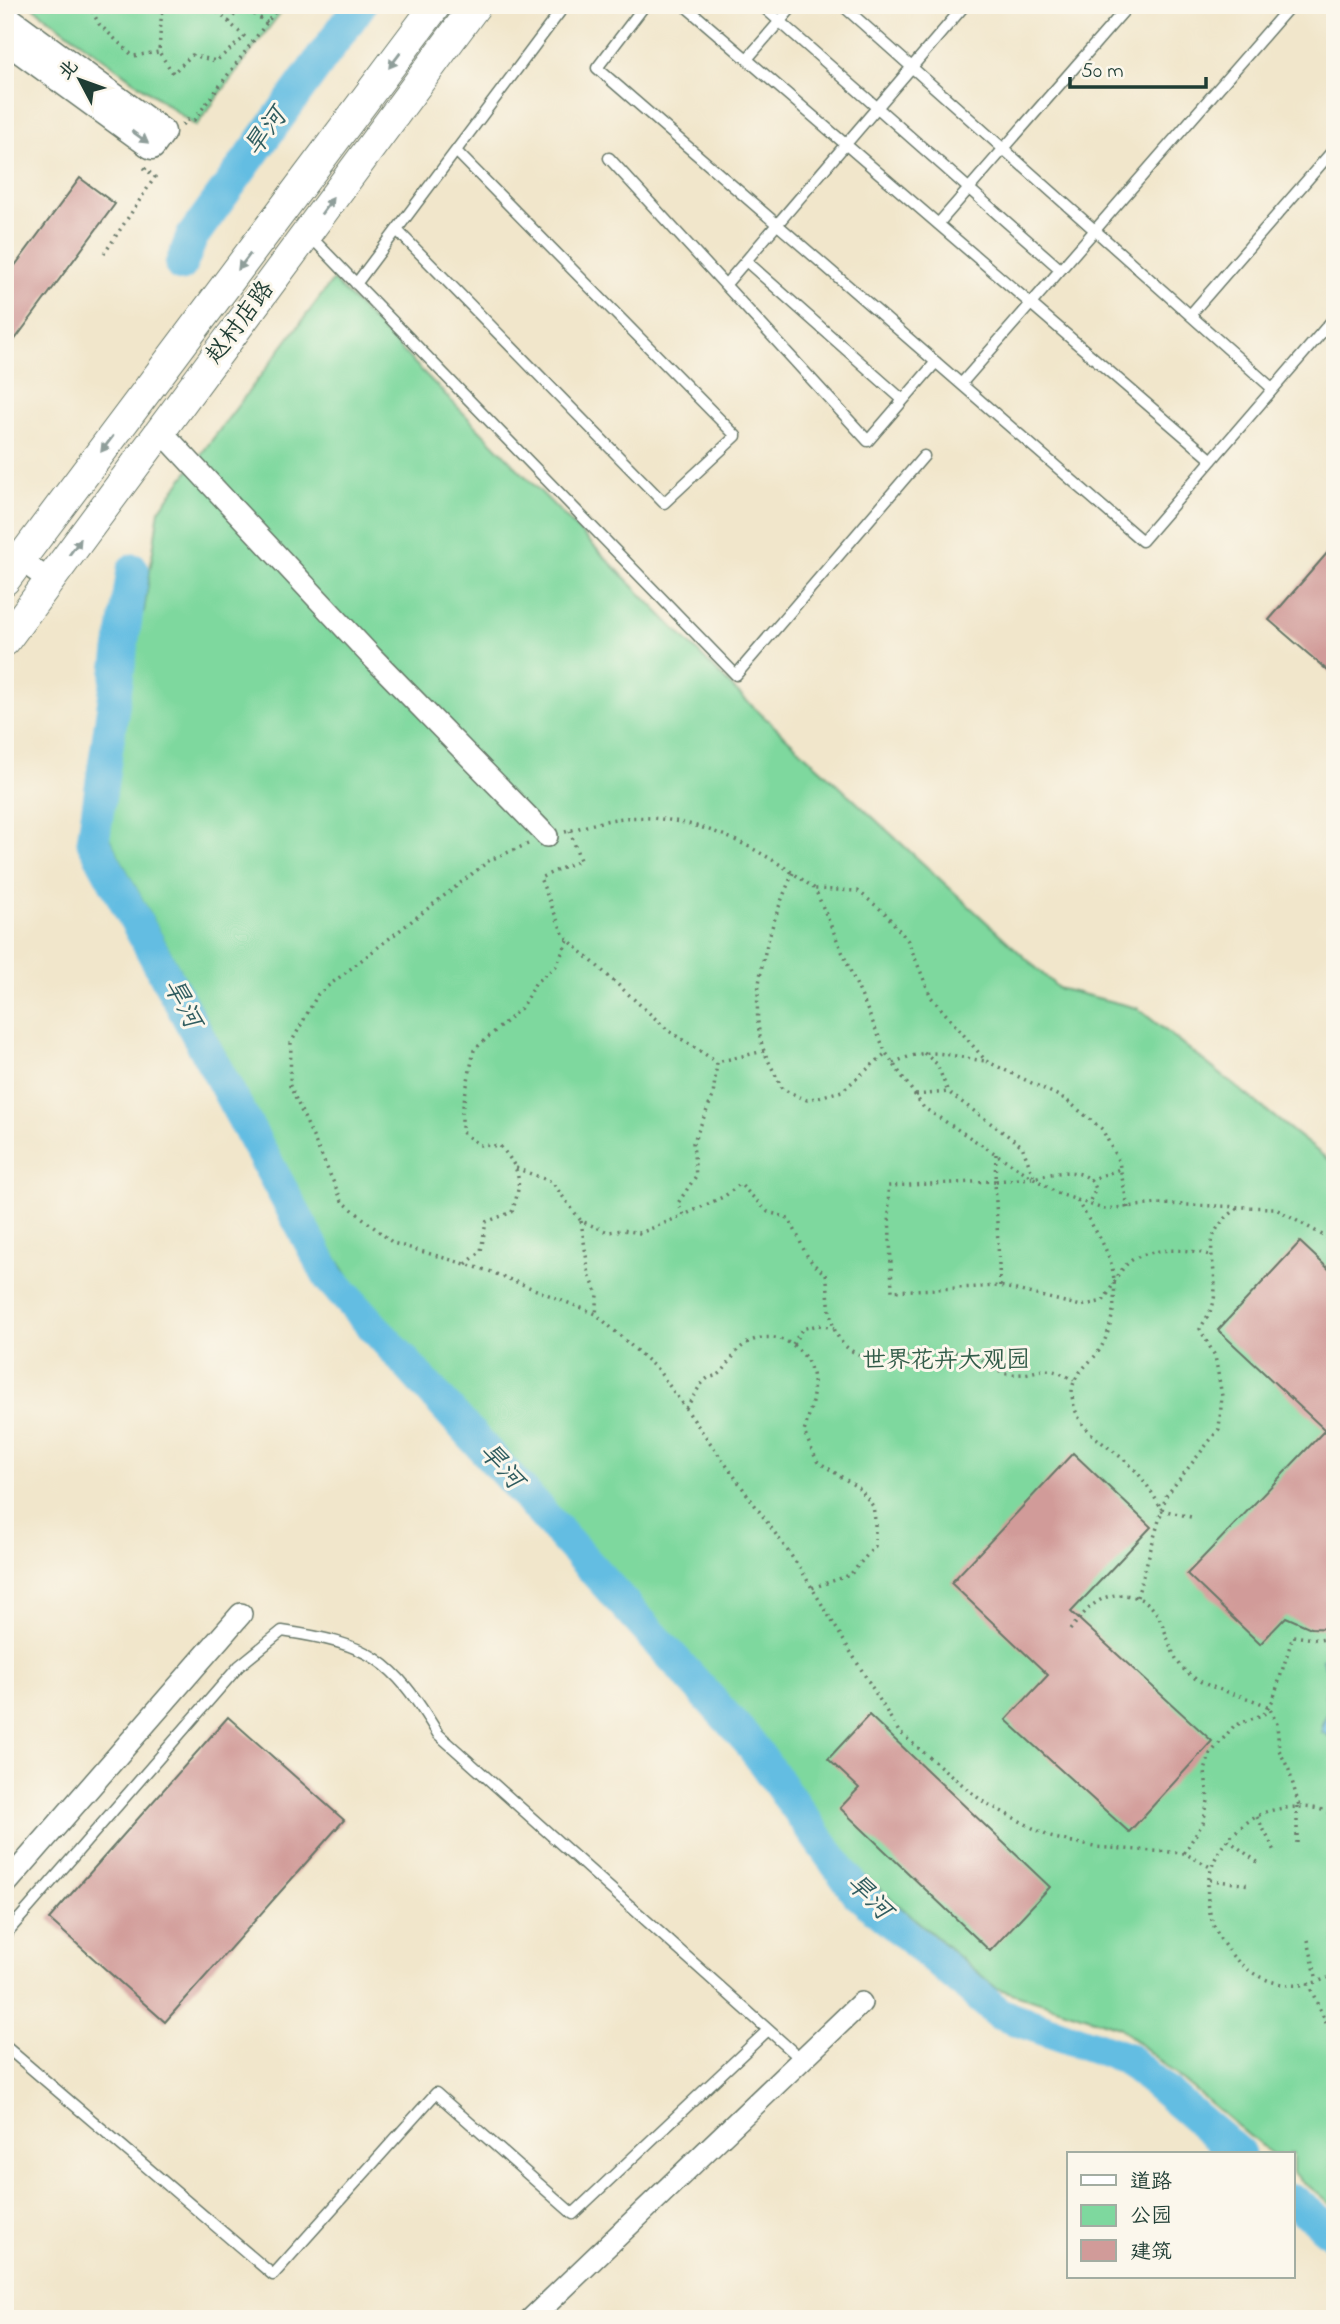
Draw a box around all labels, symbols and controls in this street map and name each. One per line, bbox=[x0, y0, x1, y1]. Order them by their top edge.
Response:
north arrow bbox=[46, 46, 116, 116]
scale bar bbox=[1070, 46, 1207, 90]
one-way arrow bbox=[388, 51, 402, 69]
text: 北 bbox=[53, 54, 85, 87]
text: 50 m bbox=[1081, 57, 1124, 87]
water label: 旱河 bbox=[236, 98, 300, 165]
one-way arrow bbox=[130, 130, 149, 144]
one-way arrow bbox=[320, 198, 335, 216]
one-way arrow bbox=[236, 252, 251, 270]
street label: 赵村店路 bbox=[198, 274, 284, 372]
one-way arrow bbox=[100, 434, 114, 453]
one-way arrow bbox=[68, 538, 82, 556]
water label: 旱河 bbox=[152, 972, 212, 1039]
park label: 世界花卉大观园 bbox=[862, 1344, 1030, 1379]
water label: 旱河 bbox=[468, 1435, 534, 1502]
water label: 旱河 bbox=[836, 1866, 903, 1933]
legend bbox=[1067, 2152, 1294, 2278]
text: 道路 bbox=[1130, 2168, 1172, 2198]
text: 公园 bbox=[1130, 2202, 1172, 2232]
text: 建筑 bbox=[1130, 2238, 1172, 2268]

